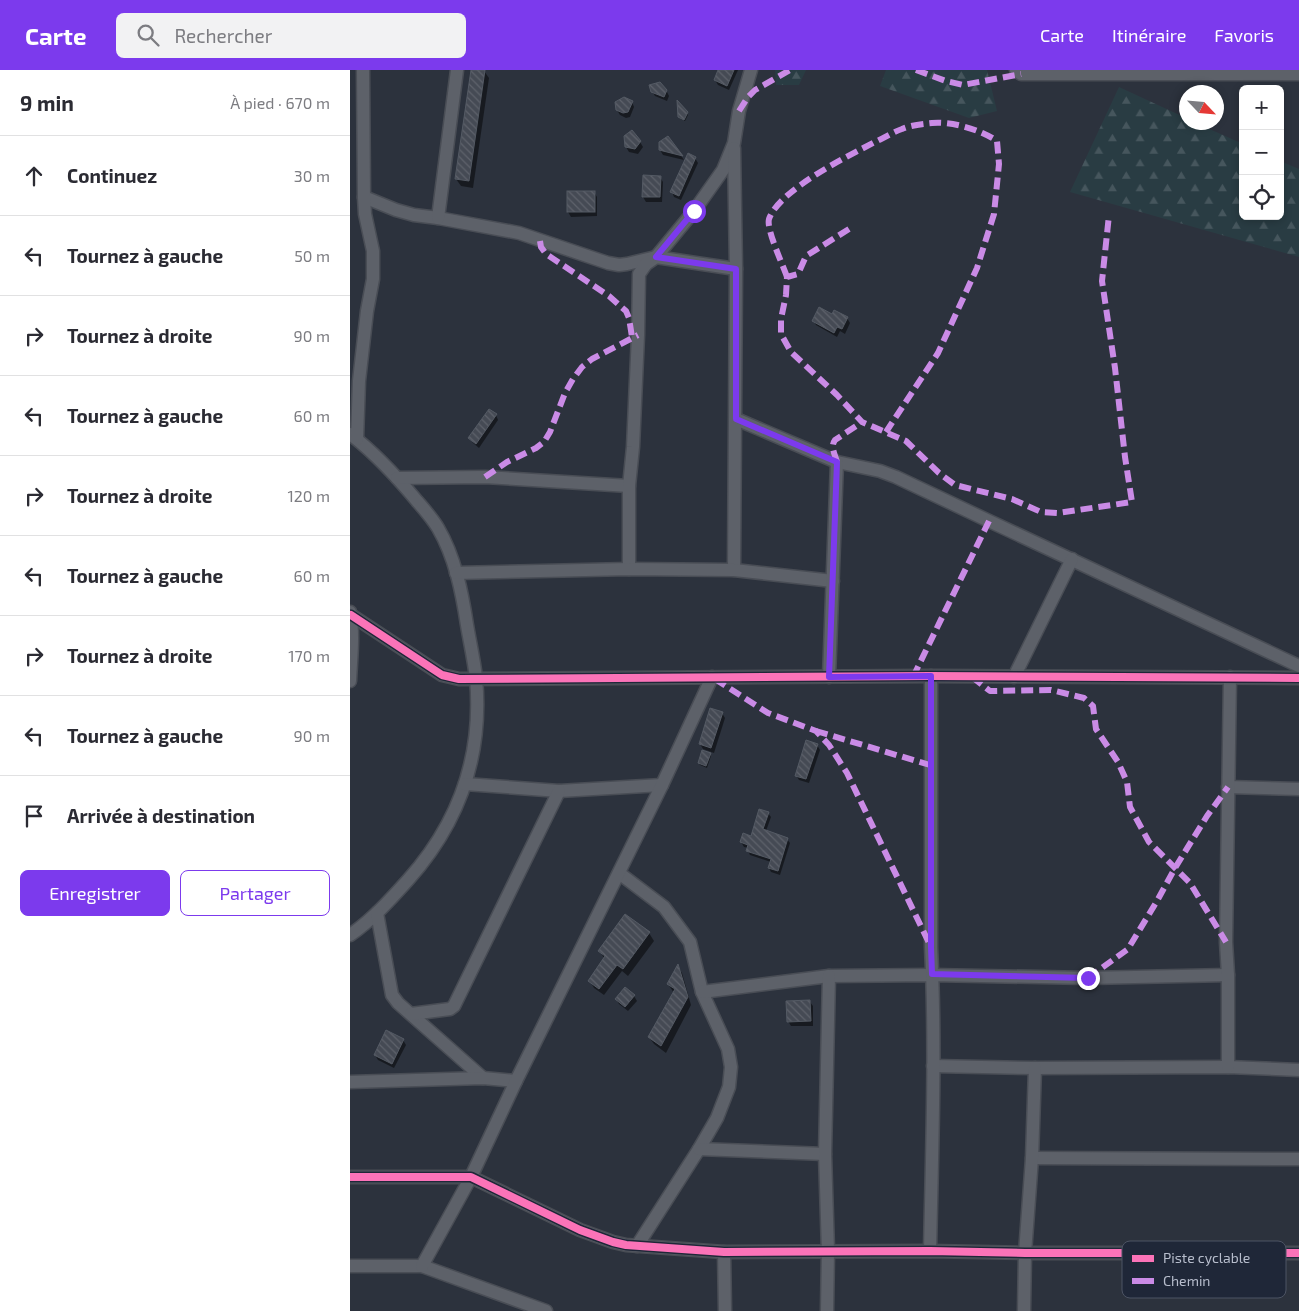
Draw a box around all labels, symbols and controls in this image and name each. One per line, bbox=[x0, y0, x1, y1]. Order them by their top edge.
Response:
search box bbox=[116, 13, 466, 58]
text: Carte bbox=[25, 21, 86, 50]
icon: search bbox=[134, 21, 162, 49]
text: Rechercher bbox=[174, 24, 272, 47]
text: Carte bbox=[1040, 24, 1084, 46]
text: Itinéraire bbox=[1112, 24, 1186, 46]
text: Favoris bbox=[1214, 24, 1274, 46]
north arrow bbox=[1179, 85, 1224, 130]
map controls bbox=[1239, 85, 1284, 220]
button: + bbox=[1239, 85, 1284, 130]
text: 9 min bbox=[20, 90, 74, 115]
text: À pied · 670 m bbox=[230, 93, 330, 112]
button: − bbox=[1239, 130, 1284, 175]
icon: ahead bbox=[20, 162, 48, 190]
text: Continuez bbox=[67, 164, 157, 187]
text: 30 m bbox=[294, 166, 330, 185]
button: locate bbox=[1239, 175, 1284, 220]
route start bbox=[683, 200, 706, 223]
icon: left bbox=[20, 242, 48, 270]
text: Tournez à gauche bbox=[67, 244, 223, 267]
text: 50 m bbox=[294, 246, 330, 265]
icon: right bbox=[20, 322, 48, 350]
text: Tournez à droite bbox=[67, 324, 213, 347]
text: 90 m bbox=[294, 326, 330, 345]
icon: left bbox=[20, 402, 48, 430]
text: Tournez à gauche bbox=[67, 404, 223, 427]
text: 60 m bbox=[294, 406, 330, 425]
icon: right bbox=[20, 482, 48, 510]
text: Tournez à droite bbox=[67, 484, 213, 507]
text: 120 m bbox=[287, 486, 330, 505]
icon: left bbox=[20, 562, 48, 590]
text: Tournez à gauche bbox=[67, 564, 223, 587]
text: 60 m bbox=[294, 566, 330, 585]
icon: right bbox=[20, 642, 48, 670]
text: Tournez à droite bbox=[67, 644, 213, 667]
text: 170 m bbox=[288, 646, 330, 665]
icon: left bbox=[20, 722, 48, 750]
text: Tournez à gauche bbox=[67, 724, 223, 747]
text: 90 m bbox=[294, 726, 330, 745]
icon: arrive bbox=[20, 802, 48, 830]
text: Arrivée à destination bbox=[67, 804, 255, 827]
button: Enregistrer bbox=[20, 870, 170, 916]
button: Partager bbox=[180, 870, 330, 916]
route end bbox=[1077, 967, 1100, 990]
legend bbox=[1122, 1241, 1286, 1298]
text: Piste cyclable bbox=[1163, 1249, 1250, 1266]
text: Chemin bbox=[1163, 1272, 1211, 1289]

